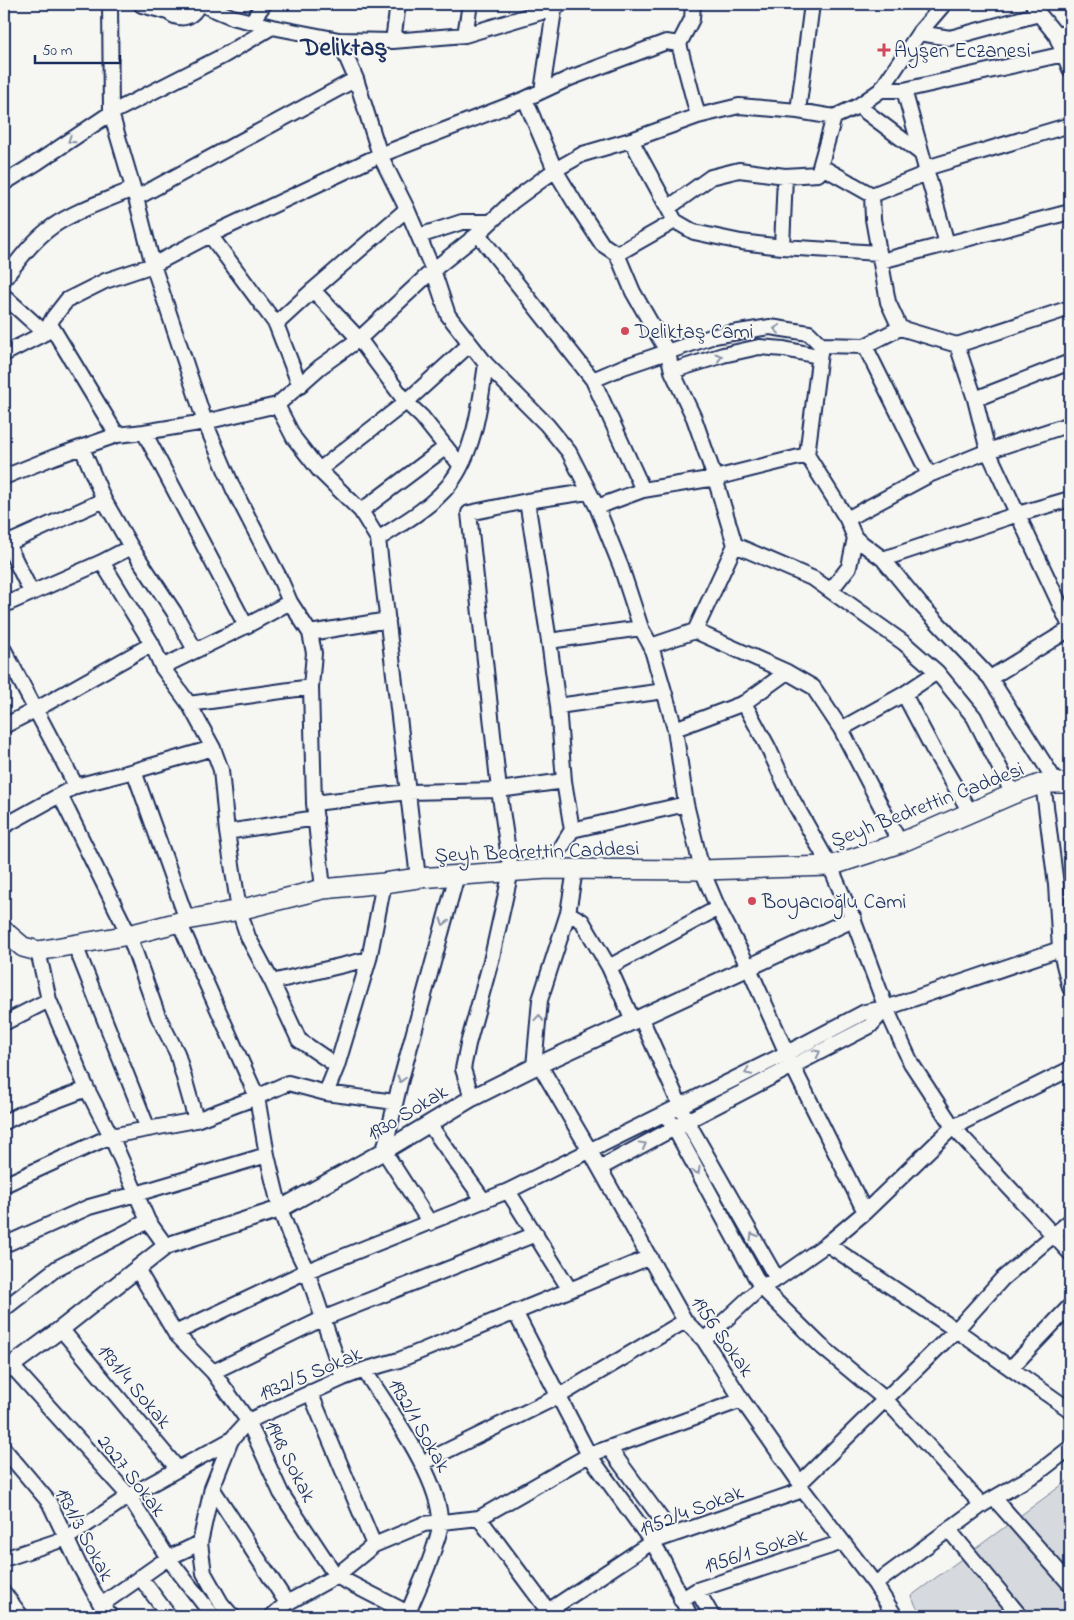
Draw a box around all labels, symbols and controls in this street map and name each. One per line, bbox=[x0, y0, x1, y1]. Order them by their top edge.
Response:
district label: Deliktaş bbox=[299, 30, 388, 68]
scale bar bbox=[35, 32, 120, 64]
place label: Ayşen Eczanesi bbox=[894, 37, 1031, 69]
text: 50 m bbox=[42, 40, 73, 62]
marker: Ayşen Eczanesi bbox=[878, 44, 890, 56]
one-way arrow bbox=[67, 134, 76, 143]
place label: Deliktaş Cami bbox=[634, 318, 754, 348]
one-way arrow bbox=[773, 324, 781, 335]
marker: Deliktaş Cami bbox=[619, 325, 631, 337]
one-way arrow bbox=[714, 352, 723, 362]
street label: Şeyh Bedrettin Caddesi bbox=[827, 755, 1029, 858]
street label: Şeyh Bedrettin Caddesi bbox=[434, 834, 640, 874]
place label: Boyacıoğlu Cami bbox=[761, 888, 906, 920]
marker: Boyacıoğlu Cami bbox=[746, 895, 758, 907]
one-way arrow bbox=[439, 918, 450, 927]
one-way arrow bbox=[533, 1014, 544, 1022]
one-way arrow bbox=[812, 1049, 821, 1059]
one-way arrow bbox=[744, 1066, 753, 1077]
one-way arrow bbox=[396, 1074, 407, 1083]
street label: 1930 Sokak bbox=[362, 1077, 455, 1150]
one-way arrow bbox=[637, 1141, 646, 1151]
one-way arrow bbox=[691, 1166, 701, 1175]
one-way arrow bbox=[749, 1233, 759, 1242]
street label: 1956 Sokak bbox=[682, 1290, 761, 1384]
street label: 1931/4 Sokak bbox=[89, 1338, 178, 1437]
street label: 1932/5 Sokak bbox=[255, 1339, 368, 1410]
street label: 1932/1 Sokak bbox=[379, 1373, 458, 1479]
street label: 1948 Sokak bbox=[256, 1416, 323, 1509]
street label: 2027 Sokak bbox=[89, 1429, 173, 1524]
street label: 1952/4 Sokak bbox=[635, 1478, 749, 1545]
street label: 1931/3 Sokak bbox=[46, 1483, 121, 1588]
street label: 1956/1 Sokak bbox=[700, 1521, 812, 1583]

